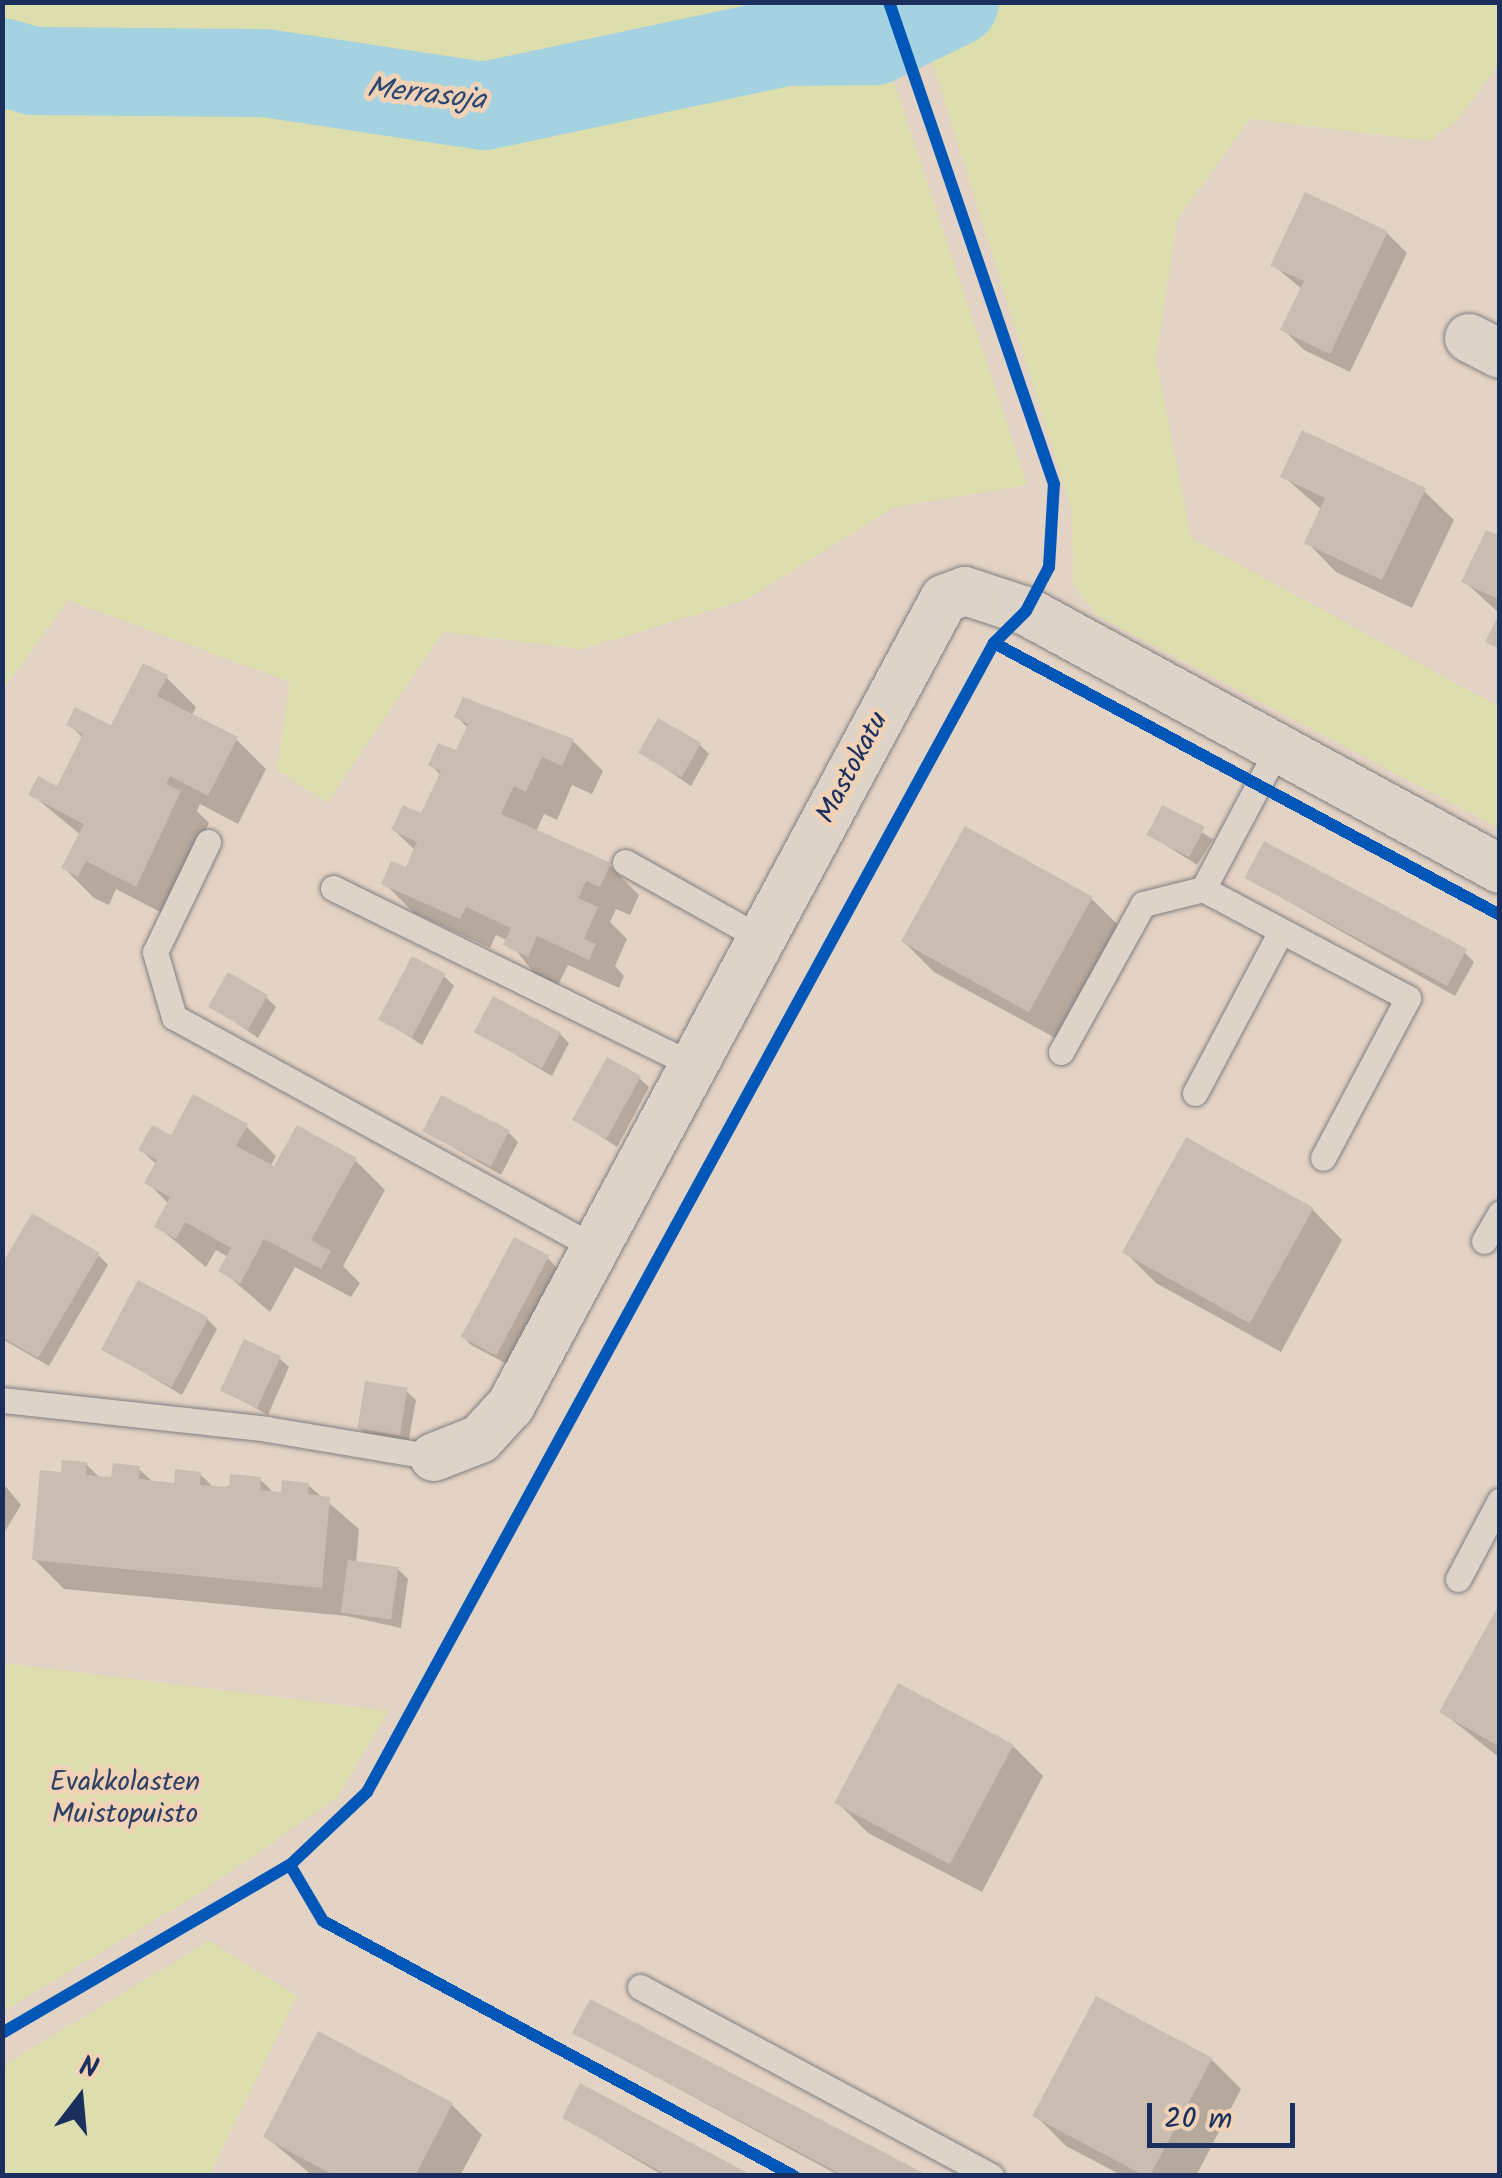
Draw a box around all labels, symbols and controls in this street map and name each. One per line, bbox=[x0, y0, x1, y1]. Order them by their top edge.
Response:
water label: Merrasoja bbox=[365, 71, 487, 119]
street label: Mastokatu bbox=[810, 707, 896, 829]
park label: Evakkolasten Muistopuisto bbox=[50, 1766, 200, 1832]
text: N bbox=[74, 2045, 103, 2093]
north arrow bbox=[30, 2048, 130, 2148]
scale bar bbox=[1152, 2083, 1300, 2145]
text: 20 m bbox=[1164, 2096, 1232, 2144]

